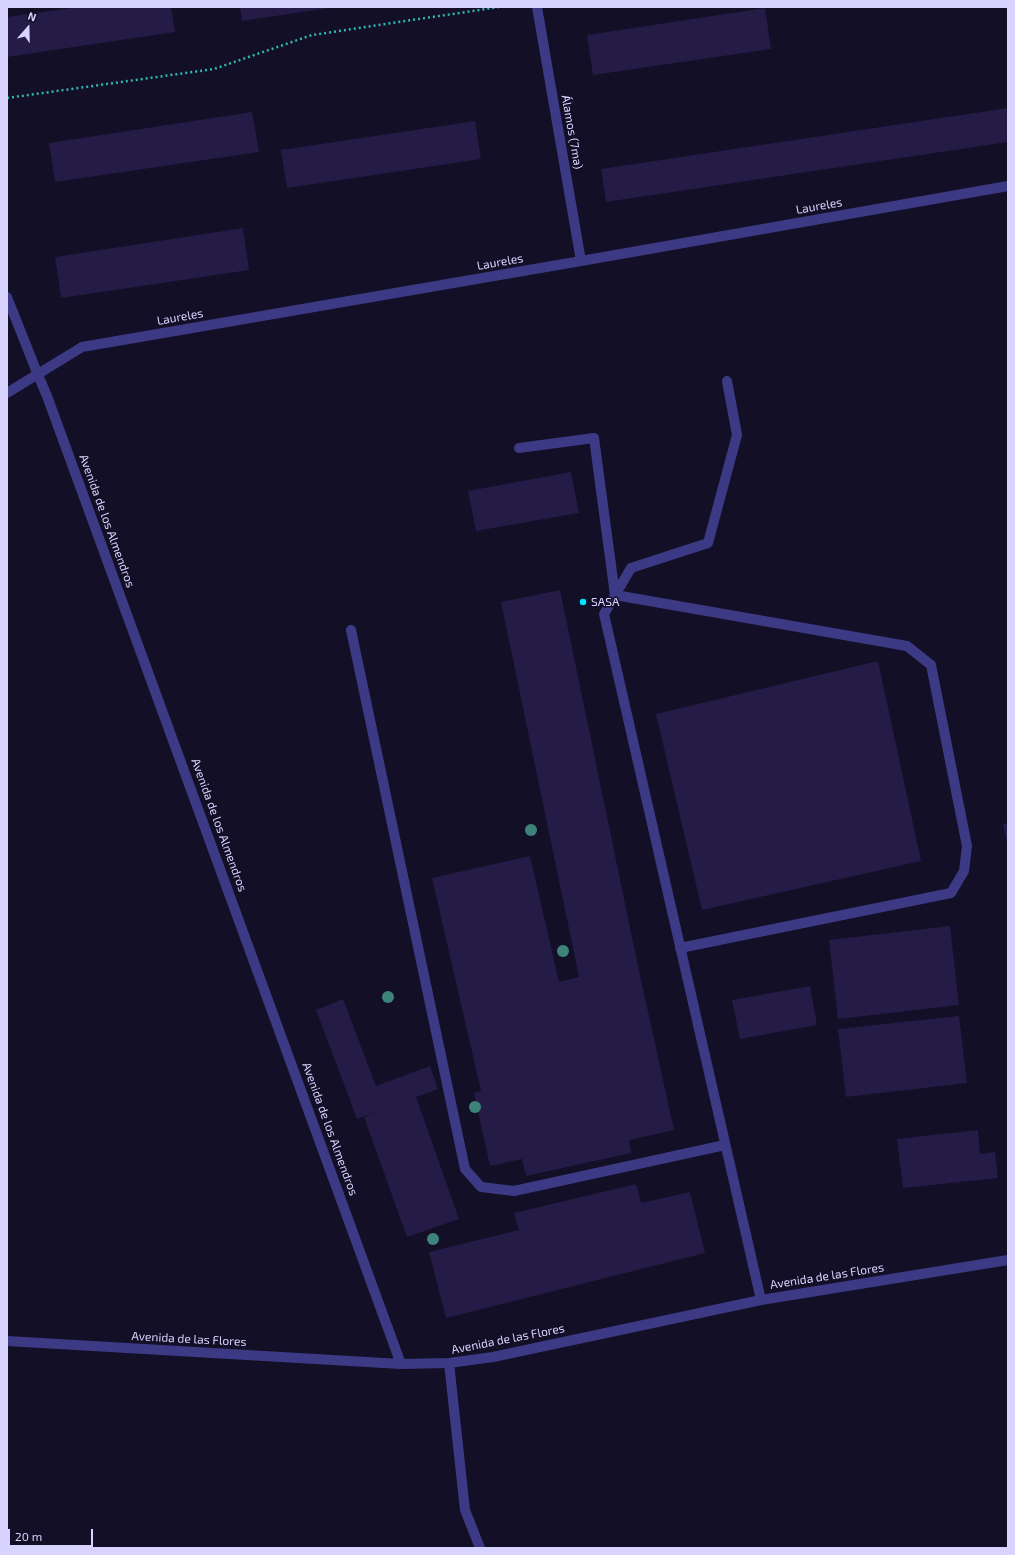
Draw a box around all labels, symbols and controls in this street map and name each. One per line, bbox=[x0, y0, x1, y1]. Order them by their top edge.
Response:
north arrow bbox=[8, 8, 48, 48]
text: N bbox=[26, 9, 38, 24]
street label: Álamos (7ma) bbox=[558, 94, 586, 170]
street label: Laureles bbox=[795, 195, 843, 217]
street label: Laureles bbox=[476, 251, 524, 273]
street label: Laureles bbox=[156, 306, 204, 328]
street label: Avenida de los Almendros bbox=[76, 452, 138, 590]
place label: SASA bbox=[591, 595, 619, 609]
marker: SASA bbox=[578, 597, 588, 607]
street label: Avenida de los Almendros bbox=[188, 756, 250, 894]
street label: Avenida de los Almendros bbox=[299, 1060, 361, 1198]
street label: Avenida de las Flores bbox=[769, 1260, 885, 1292]
street label: Avenida de las Flores bbox=[450, 1321, 566, 1357]
street label: Avenida de las Flores bbox=[131, 1329, 247, 1349]
scale bar bbox=[10, 1521, 95, 1547]
text: 20 m bbox=[15, 1529, 42, 1543]

